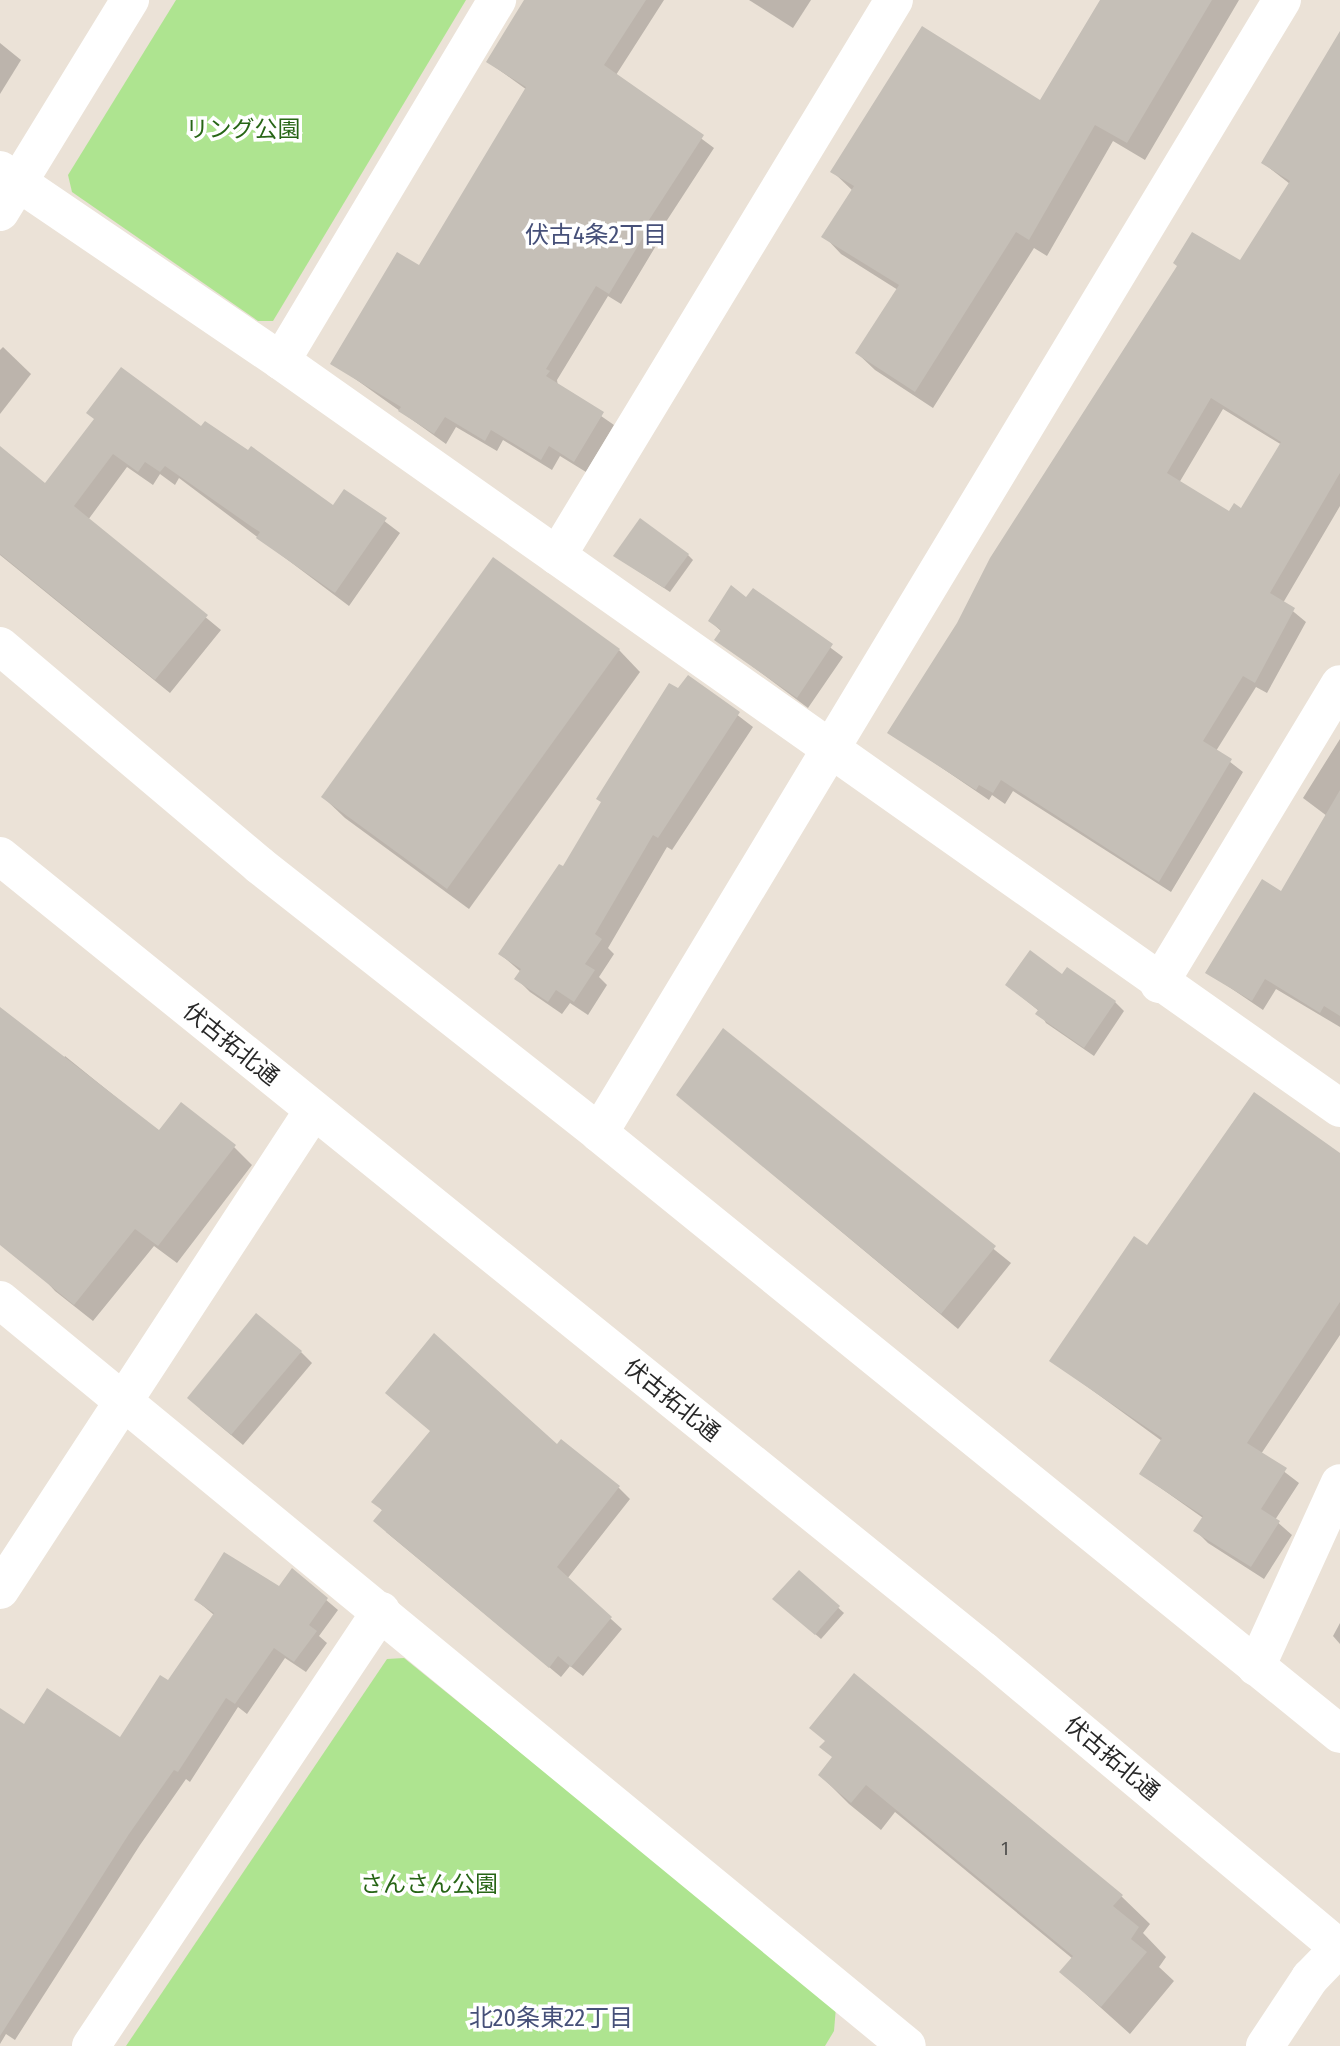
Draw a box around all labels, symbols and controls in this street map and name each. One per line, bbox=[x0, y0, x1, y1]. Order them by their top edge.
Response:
park label: リング公園 bbox=[186, 115, 300, 143]
district label: 伏古4条2丁目 bbox=[525, 222, 667, 250]
street label: 伏古拓北通 bbox=[178, 997, 284, 1091]
street label: 伏古拓北通 bbox=[619, 1353, 725, 1447]
street label: 伏古拓北通 bbox=[1059, 1710, 1165, 1806]
house number: 1 bbox=[1001, 1838, 1009, 1860]
park label: さんさん公園 bbox=[360, 1870, 498, 1898]
district label: 北20条東22丁目 bbox=[469, 2005, 633, 2033]

